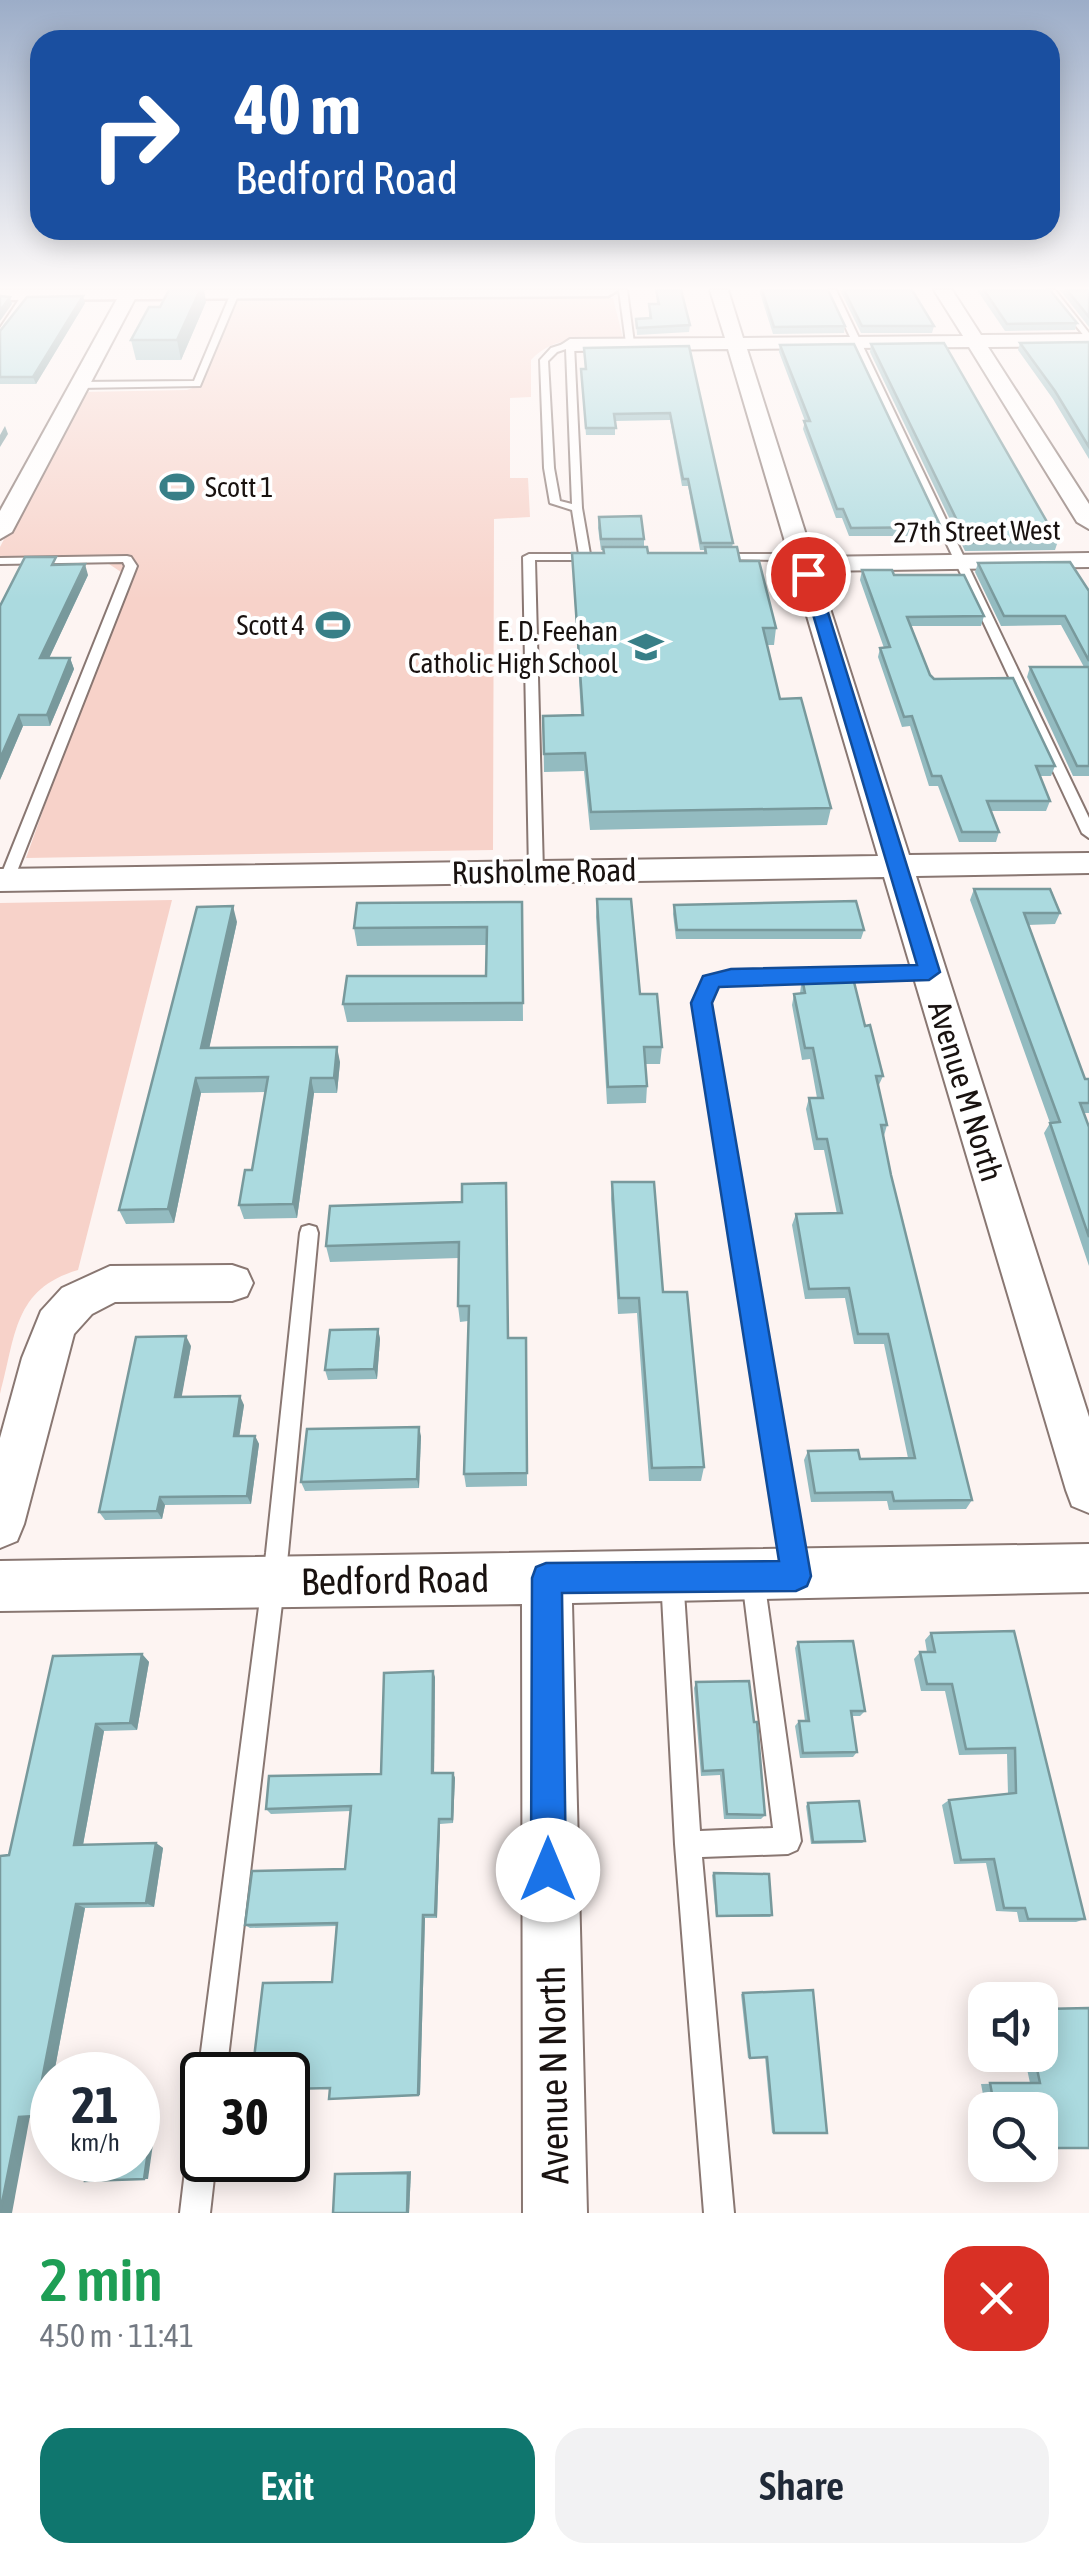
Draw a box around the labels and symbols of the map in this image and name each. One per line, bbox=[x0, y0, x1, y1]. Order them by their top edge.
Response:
sports icon: Scott 1 bbox=[158, 468, 196, 506]
place label: Scott 1 bbox=[205, 471, 273, 503]
street label: 27th Street West bbox=[893, 514, 1061, 548]
pin bbox=[766, 532, 851, 617]
sports icon: Scott 4 bbox=[314, 606, 352, 644]
place label: Scott 4 bbox=[237, 609, 305, 641]
place label: E. D. Feehan Catholic High School bbox=[408, 615, 619, 679]
school or university icon: E. D. Feehan Catholic High School bbox=[627, 628, 665, 666]
street label: Rusholme Road bbox=[451, 851, 637, 891]
street label: Avenue M North bbox=[921, 996, 1011, 1186]
street label: Bedford Road bbox=[300, 1557, 490, 1603]
position arrow bbox=[496, 1818, 600, 1922]
street label: Avenue N North bbox=[530, 1965, 576, 2185]
speed limit sign: 30 bbox=[180, 2052, 310, 2182]

